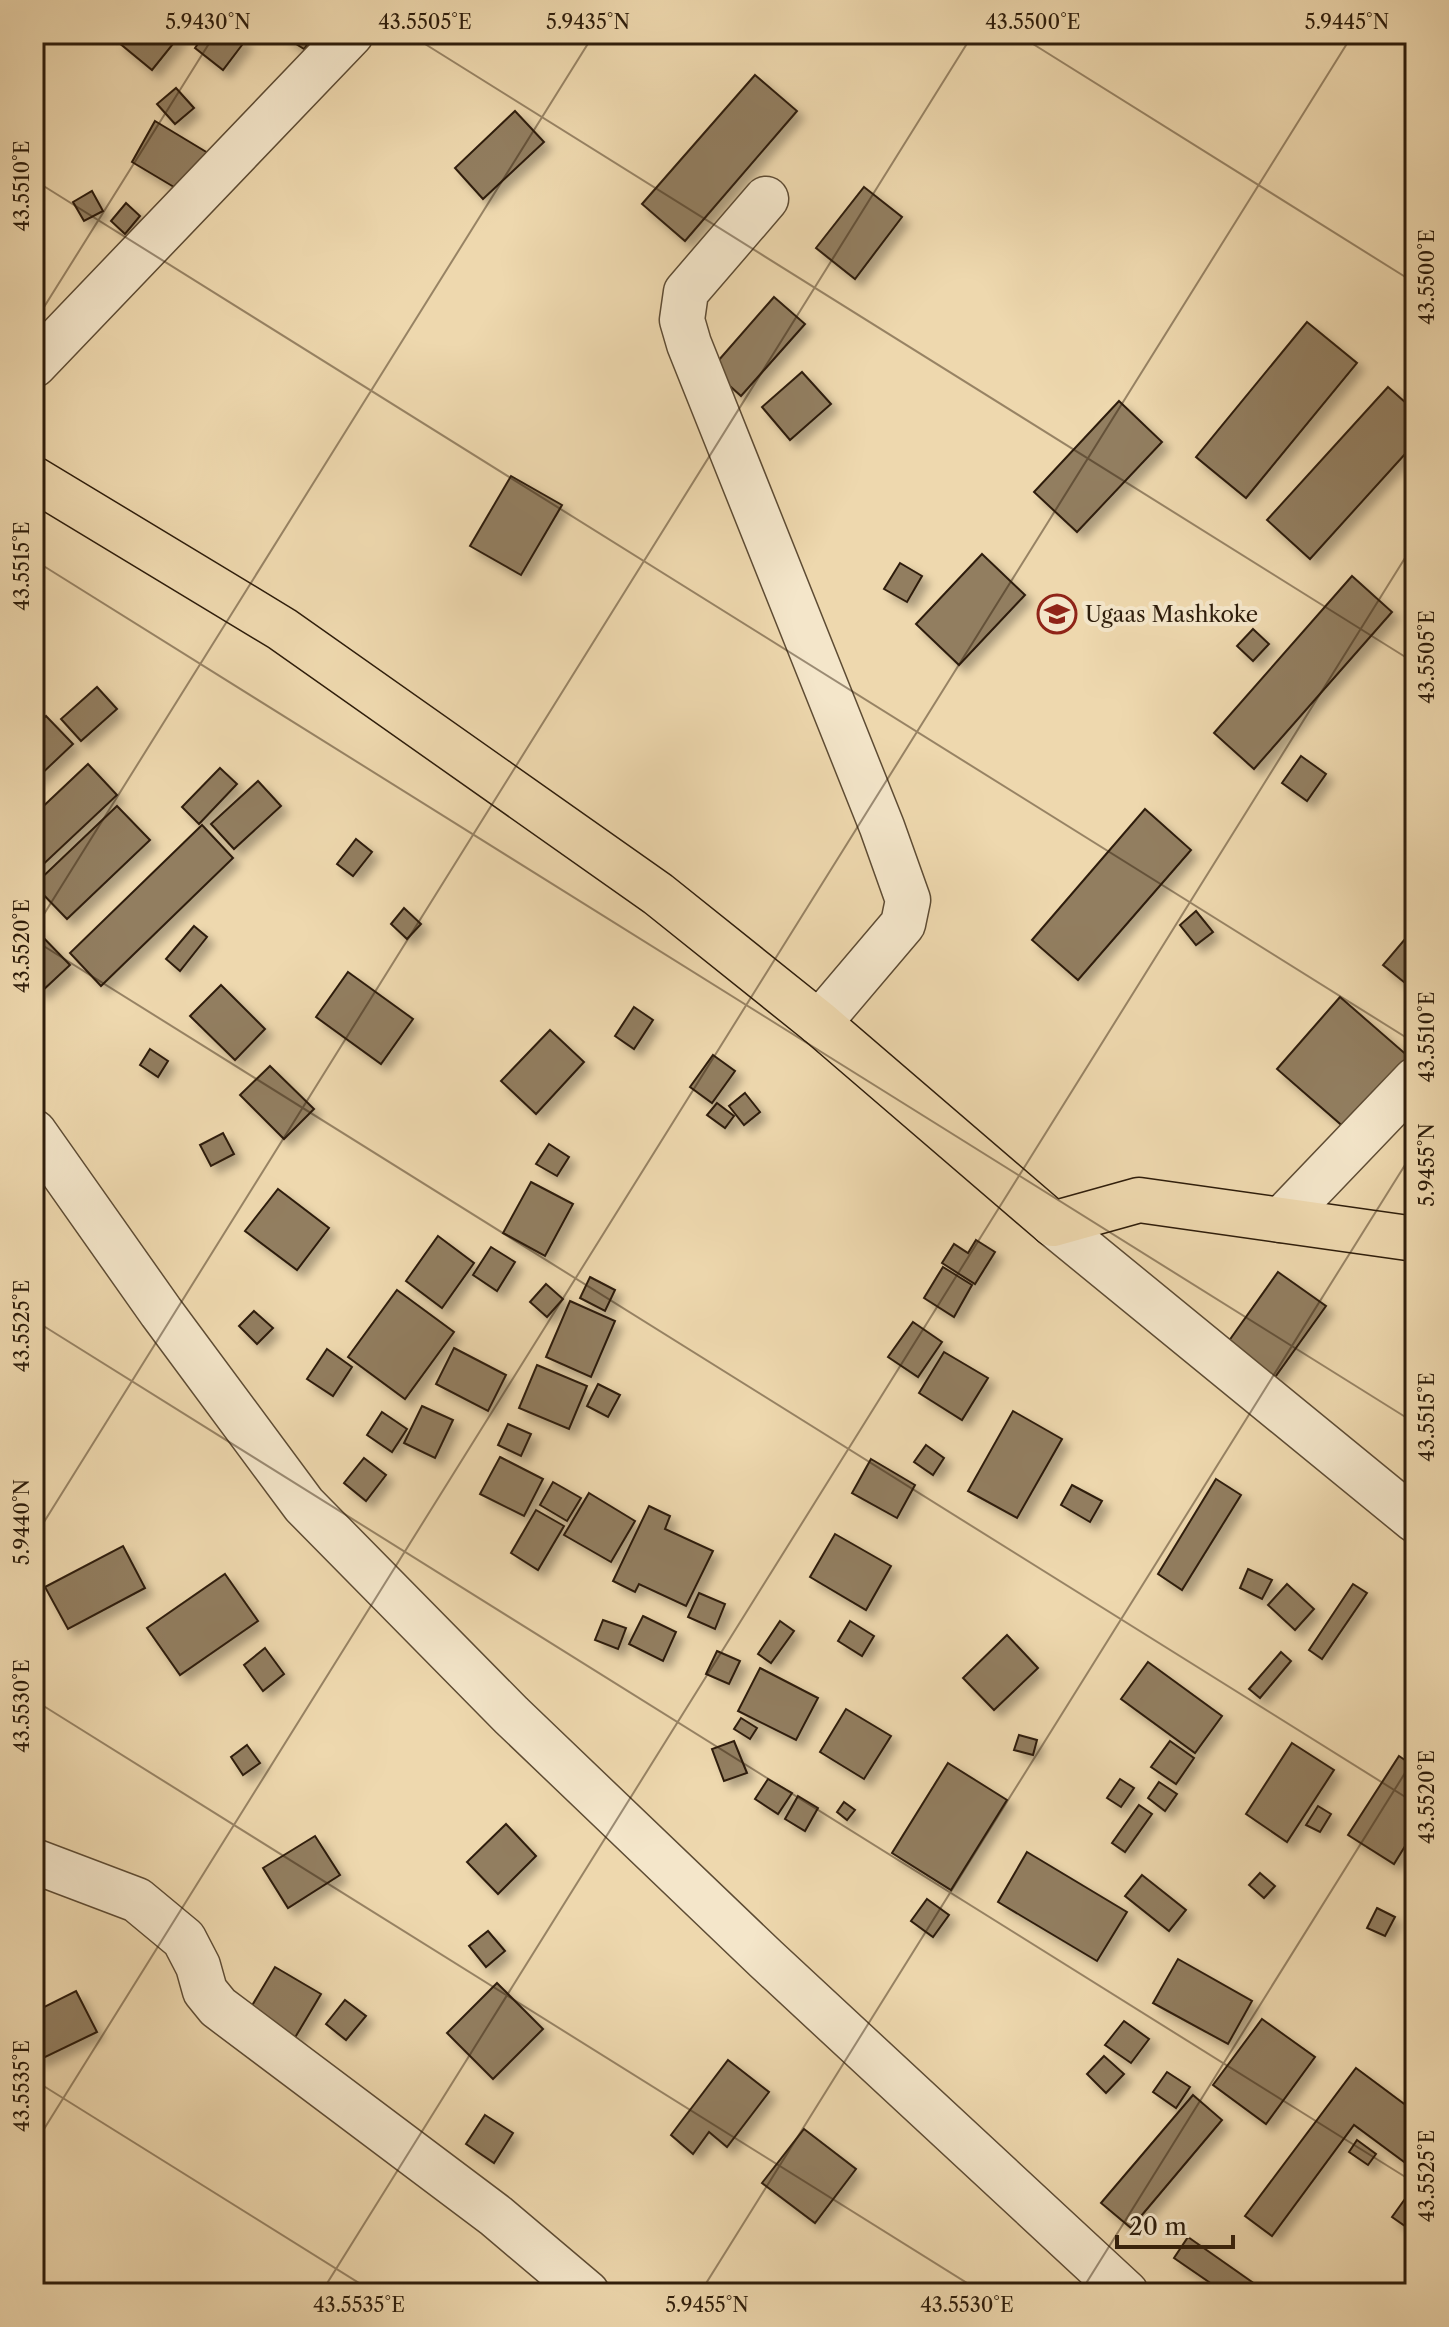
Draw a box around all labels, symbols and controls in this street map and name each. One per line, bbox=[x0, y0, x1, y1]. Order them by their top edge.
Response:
text: 5.9430°N bbox=[165, 10, 251, 34]
text: 43.5505°E bbox=[378, 10, 472, 34]
text: 5.9435°N bbox=[546, 10, 630, 34]
text: 43.5500°E bbox=[985, 10, 1081, 34]
text: 5.9445°N bbox=[1305, 10, 1389, 34]
text: 43.5510°E bbox=[10, 140, 34, 232]
text: 43.5500°E bbox=[1415, 229, 1439, 325]
text: 43.5515°E bbox=[10, 521, 34, 611]
school or university icon: Ugaas Mashkoke bbox=[1036, 593, 1078, 635]
place label: Ugaas Mashkoke bbox=[1085, 601, 1258, 628]
text: 43.5505°E bbox=[1415, 610, 1439, 704]
text: 43.5520°E bbox=[10, 899, 34, 993]
text: 43.5510°E bbox=[1415, 991, 1439, 1083]
text: 5.9455°N bbox=[1415, 1123, 1439, 1207]
text: 43.5525°E bbox=[10, 1280, 34, 1372]
text: 43.5515°E bbox=[1415, 1372, 1439, 1462]
text: 5.9440°N bbox=[10, 1479, 34, 1565]
text: 43.5530°E bbox=[10, 1659, 34, 1753]
text: 43.5520°E bbox=[1415, 1750, 1439, 1844]
text: 43.5535°E bbox=[10, 2040, 34, 2132]
text: 43.5525°E bbox=[1415, 2130, 1439, 2222]
scale bar bbox=[1117, 2199, 1233, 2249]
text: 20 m bbox=[1129, 2212, 1187, 2241]
text: 43.5535°E bbox=[313, 2293, 405, 2317]
text: 5.9455°N bbox=[665, 2293, 749, 2317]
text: 43.5530°E bbox=[920, 2293, 1014, 2317]

